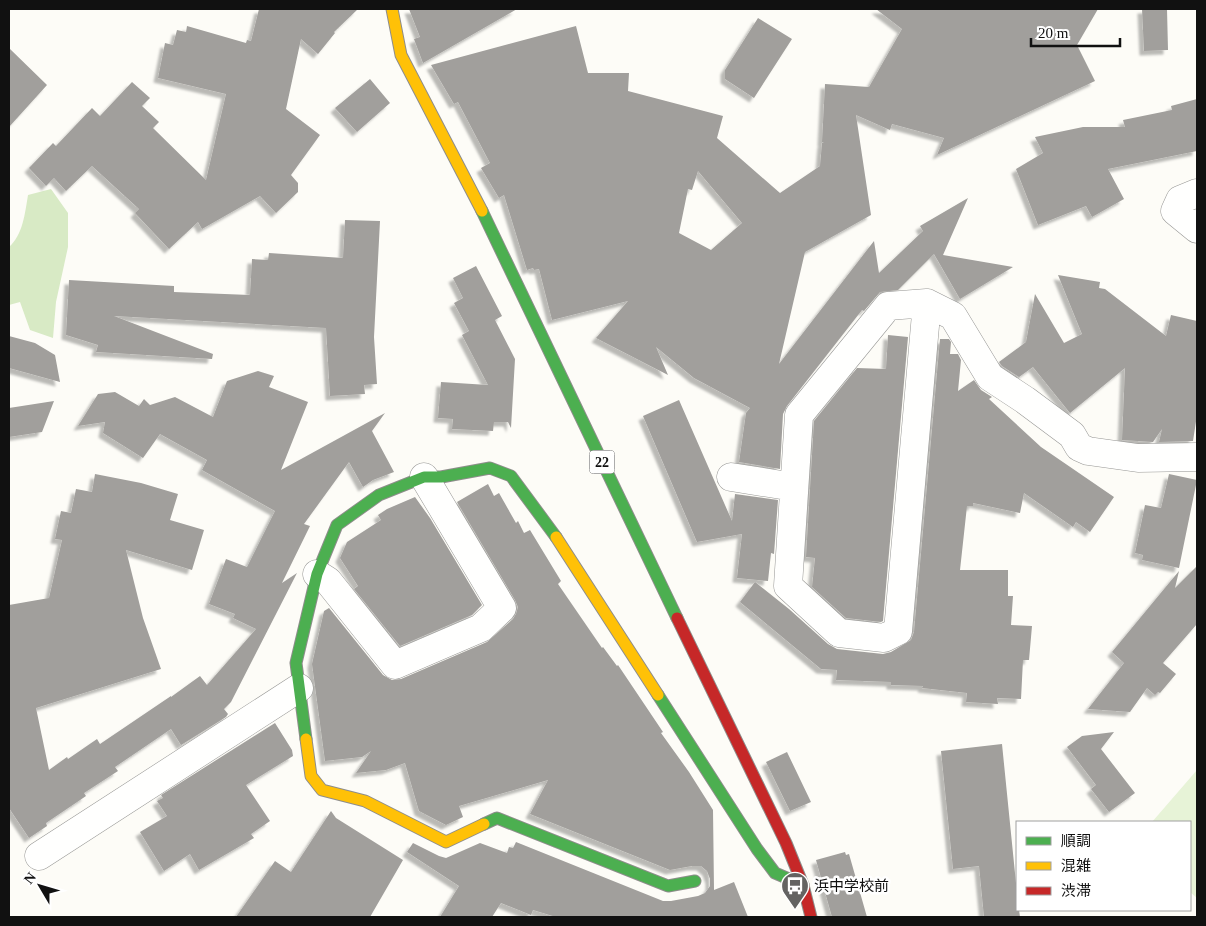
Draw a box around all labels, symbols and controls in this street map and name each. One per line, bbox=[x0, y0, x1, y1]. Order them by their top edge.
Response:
scale bar bbox=[1031, 15, 1120, 47]
text: 20 m bbox=[1038, 25, 1069, 41]
road number: 22 bbox=[590, 451, 614, 474]
legend bbox=[1016, 821, 1191, 911]
text: 順調 bbox=[1061, 833, 1091, 849]
text: 混雑 bbox=[1061, 858, 1091, 874]
north arrow bbox=[15, 861, 65, 911]
text: N bbox=[21, 870, 39, 887]
bus stop icon: 浜中学校前 bbox=[780, 871, 810, 910]
place label: 浜中学校前 bbox=[814, 878, 889, 894]
text: 渋滞 bbox=[1061, 883, 1091, 899]

